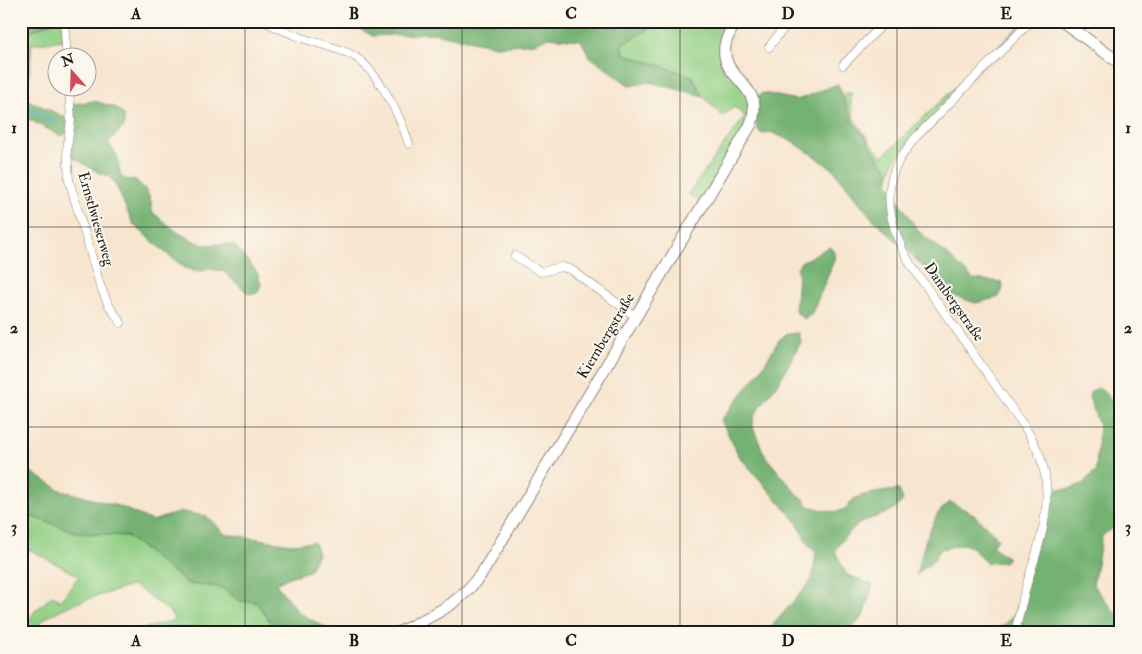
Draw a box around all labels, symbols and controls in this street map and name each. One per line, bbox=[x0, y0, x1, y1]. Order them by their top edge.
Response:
text: A bbox=[130, 4, 142, 24]
text: B bbox=[349, 4, 359, 24]
text: C bbox=[565, 4, 577, 24]
text: D bbox=[781, 4, 795, 24]
text: E bbox=[1000, 4, 1012, 24]
north arrow bbox=[48, 48, 98, 98]
text: N bbox=[58, 50, 77, 71]
text: 1 bbox=[11, 118, 17, 138]
text: 1 bbox=[1125, 118, 1131, 138]
street label: Ernstlwieserweg bbox=[73, 170, 119, 269]
street label: Dambergstraße bbox=[920, 259, 988, 345]
street label: Kiernbergstraße bbox=[573, 290, 639, 382]
text: 2 bbox=[10, 318, 18, 338]
text: 2 bbox=[1124, 318, 1132, 338]
text: 3 bbox=[11, 517, 17, 537]
text: 3 bbox=[1125, 517, 1131, 537]
text: A bbox=[130, 631, 142, 651]
text: B bbox=[349, 631, 359, 651]
text: C bbox=[565, 631, 577, 651]
text: D bbox=[781, 631, 795, 651]
text: E bbox=[1000, 631, 1012, 651]

